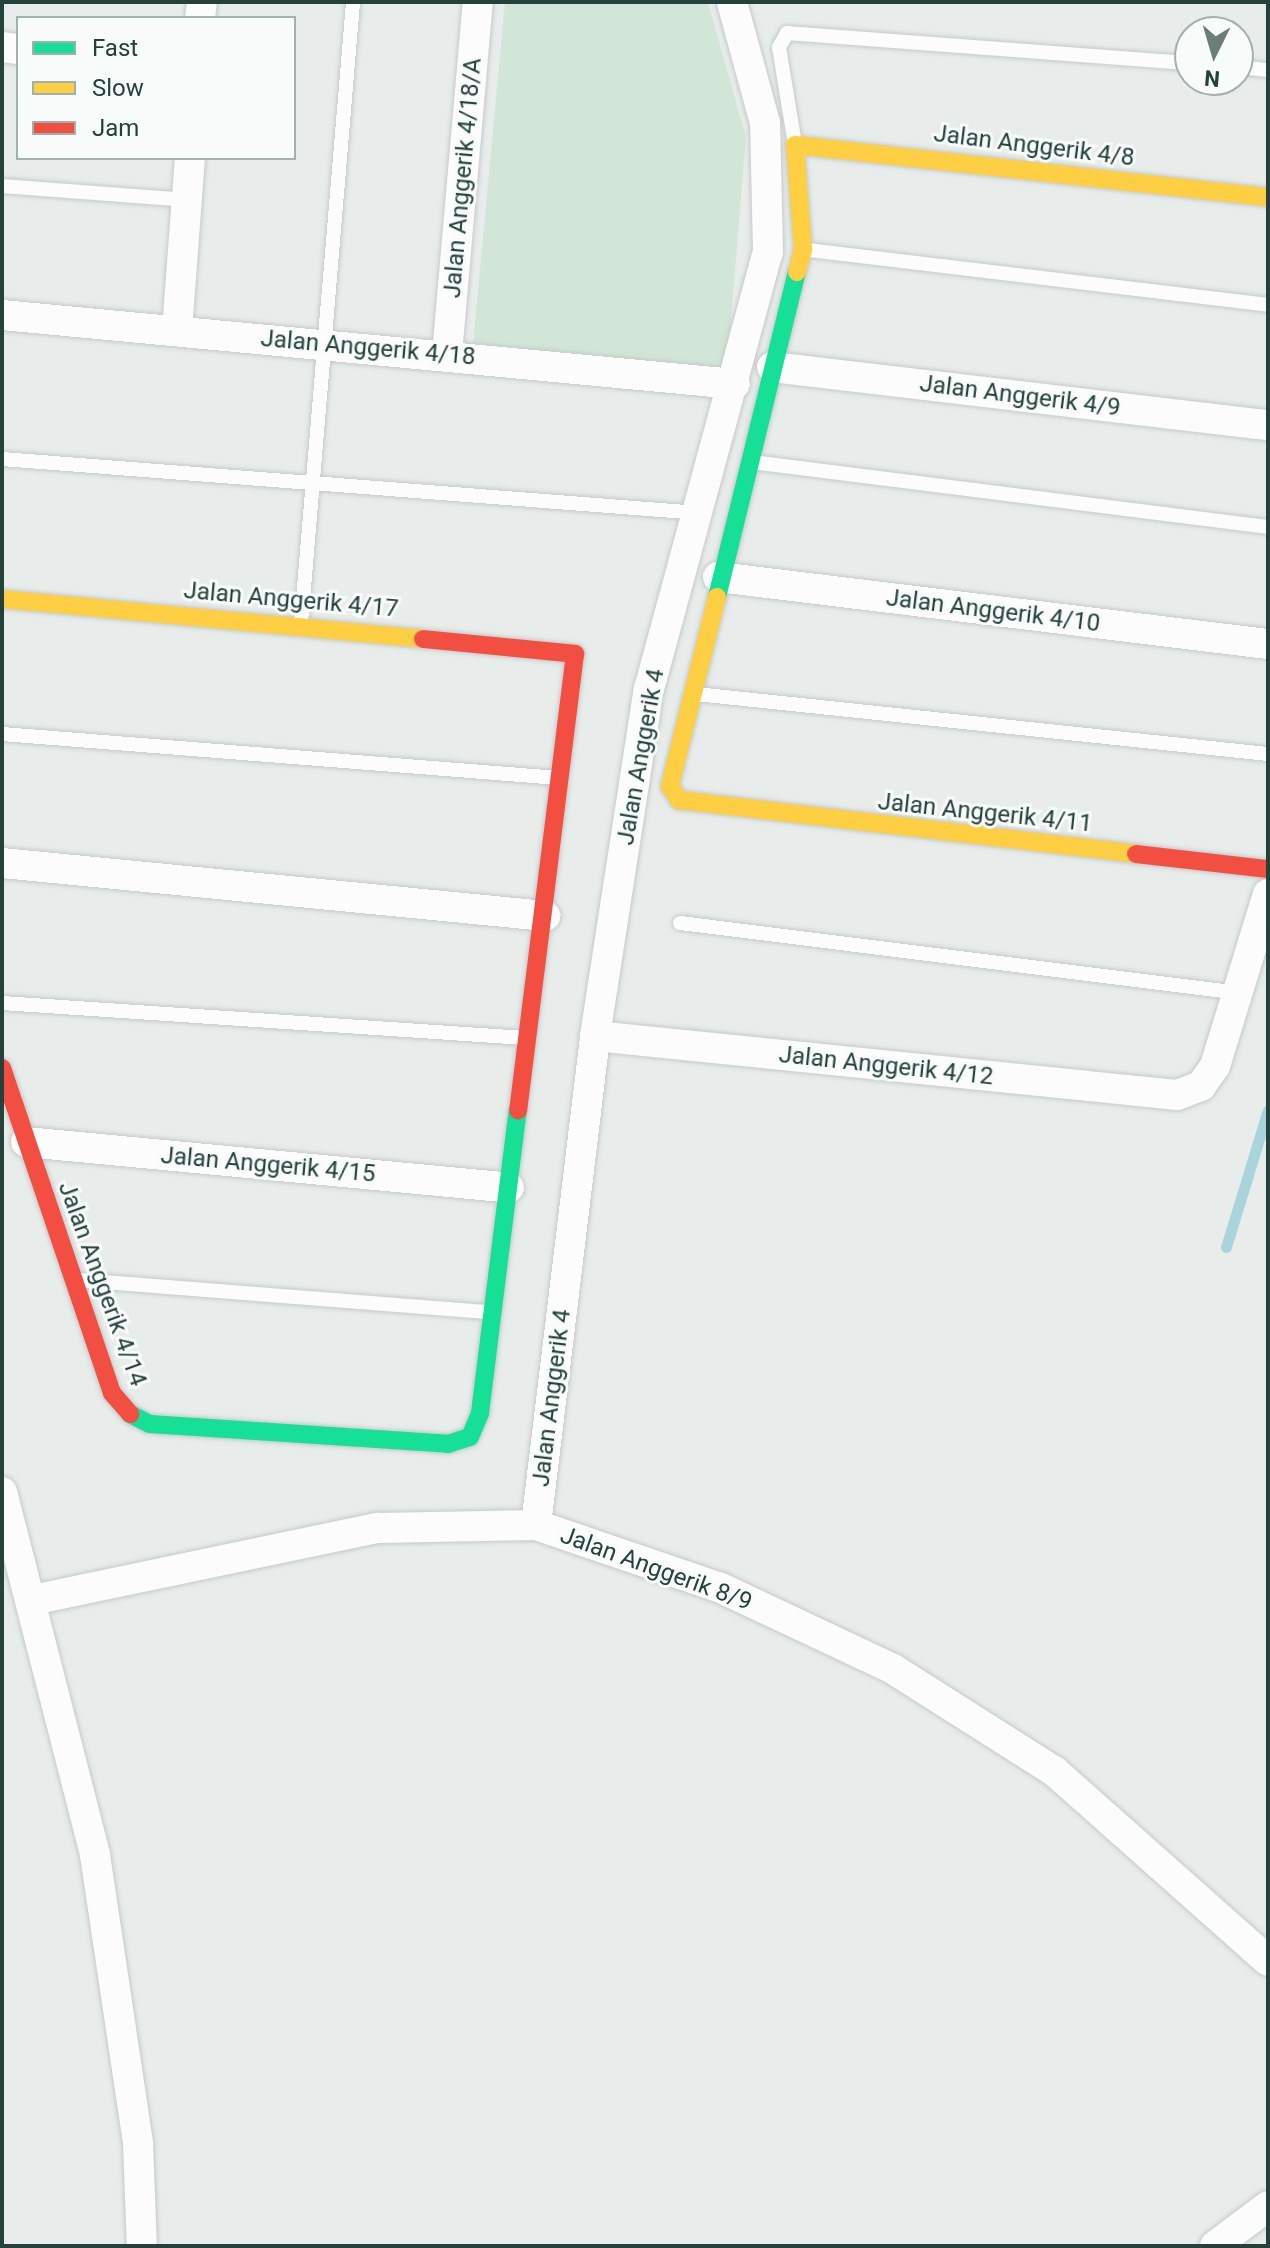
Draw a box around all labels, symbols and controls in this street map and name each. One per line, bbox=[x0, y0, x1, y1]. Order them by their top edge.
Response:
legend bbox=[16, 16, 296, 160]
north arrow bbox=[1174, 16, 1254, 96]
text: Fast bbox=[92, 34, 138, 62]
street label: Jalan Anggerik 4/18/A bbox=[438, 57, 488, 299]
text: N bbox=[1203, 65, 1221, 92]
text: Slow bbox=[92, 74, 144, 102]
text: Jam bbox=[92, 114, 139, 142]
street label: Jalan Anggerik 4/8 bbox=[932, 119, 1136, 173]
street label: Jalan Anggerik 4/18 bbox=[259, 324, 477, 372]
street label: Jalan Anggerik 4/9 bbox=[918, 369, 1122, 423]
street label: Jalan Anggerik 4/17 bbox=[182, 576, 400, 624]
street label: Jalan Anggerik 4/10 bbox=[884, 584, 1102, 638]
street label: Jalan Anggerik 4 bbox=[611, 667, 671, 847]
street label: Jalan Anggerik 4/11 bbox=[876, 787, 1094, 839]
street label: Jalan Anggerik 4/12 bbox=[777, 1040, 995, 1092]
street label: Jalan Anggerik 4/15 bbox=[159, 1141, 377, 1189]
street label: Jalan Anggerik 4/14 bbox=[52, 1178, 152, 1390]
street label: Jalan Anggerik 4 bbox=[527, 1308, 577, 1488]
street label: Jalan Anggerik 8/9 bbox=[556, 1521, 756, 1617]

